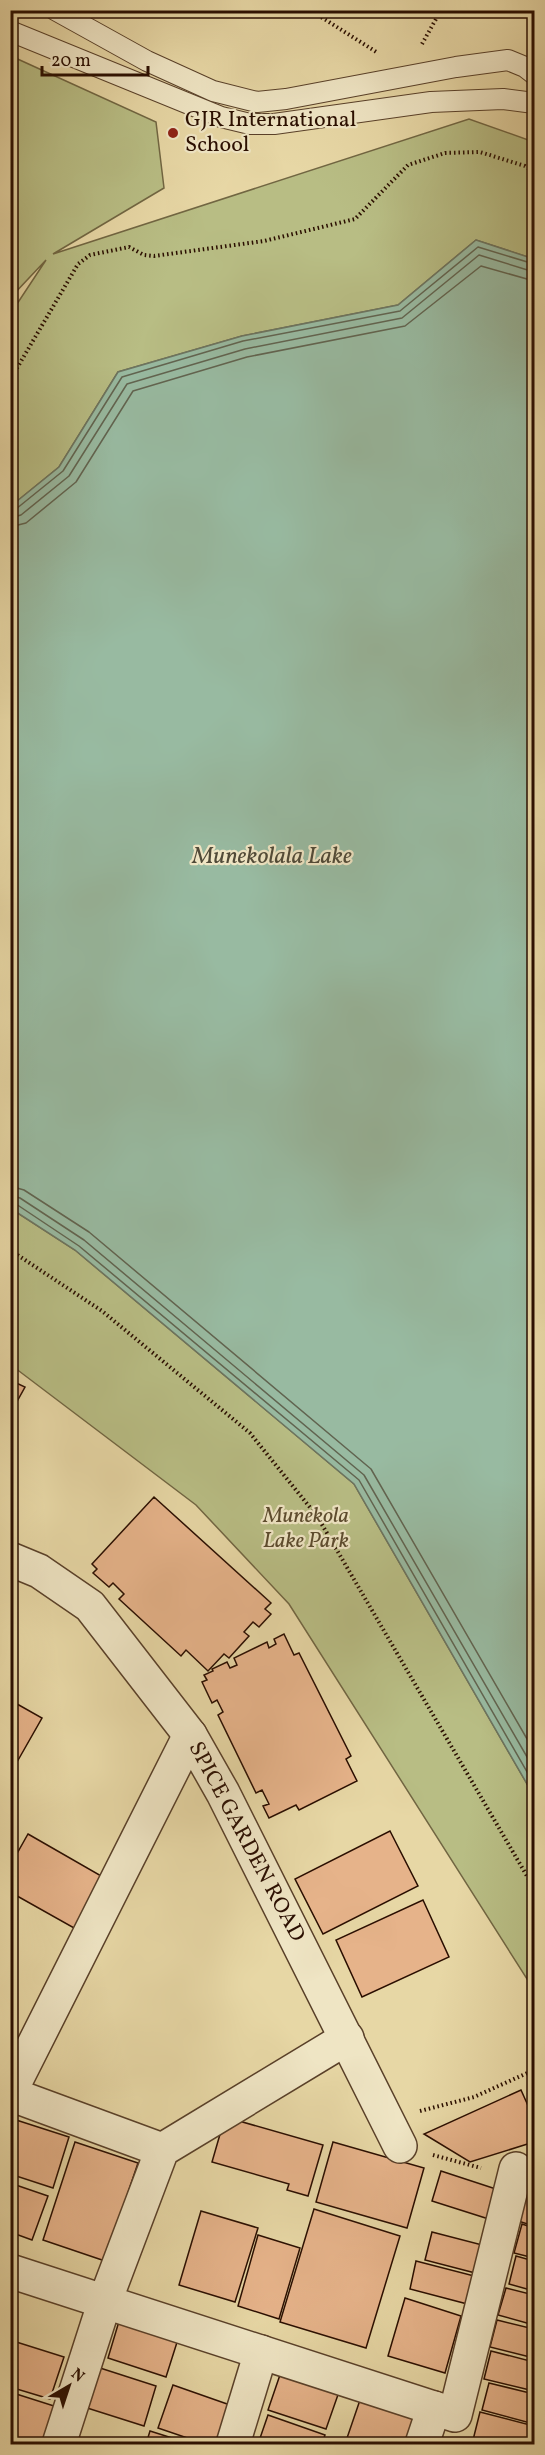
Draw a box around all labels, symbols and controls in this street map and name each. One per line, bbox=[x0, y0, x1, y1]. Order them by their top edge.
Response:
scale bar bbox=[42, 39, 148, 77]
text: 20 m bbox=[51, 49, 91, 74]
place label: GJR International School bbox=[185, 105, 356, 161]
marker: GJR International School bbox=[166, 126, 180, 140]
water label: Munekolala Lake bbox=[191, 840, 352, 874]
park label: Munekola Lake Park bbox=[262, 1501, 349, 1557]
street label: SPICE GARDEN ROAD bbox=[180, 1736, 312, 1948]
north arrow bbox=[39, 2356, 99, 2416]
text: N bbox=[66, 2364, 89, 2388]

